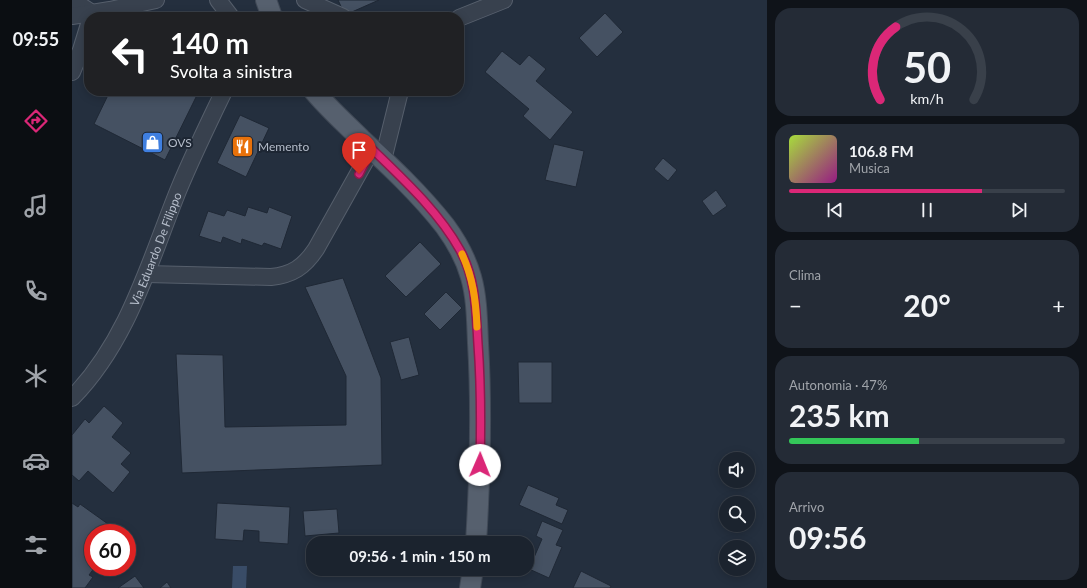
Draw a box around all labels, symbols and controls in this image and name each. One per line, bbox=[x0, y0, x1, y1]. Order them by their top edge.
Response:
text: 140 m bbox=[170, 26, 249, 60]
text: 09:55 bbox=[13, 28, 59, 50]
icon: left bbox=[104, 28, 156, 80]
text: 50 bbox=[903, 42, 951, 92]
text: Svolta a sinistra bbox=[170, 60, 292, 82]
text: km/h bbox=[910, 90, 944, 107]
icon: directions bbox=[22, 107, 50, 135]
shop icon: OVS bbox=[139, 129, 165, 155]
restaurant icon: Memento bbox=[230, 133, 256, 159]
pin bbox=[342, 133, 376, 174]
place label: OVS bbox=[168, 135, 192, 150]
place label: Memento bbox=[258, 139, 309, 154]
icon: arrive bbox=[348, 139, 370, 161]
text: 106.8 FM bbox=[849, 142, 914, 160]
text: Musica bbox=[849, 160, 890, 176]
street label: Via Eduardo De Filippo bbox=[126, 190, 184, 308]
icon: music bbox=[22, 192, 50, 220]
icon: previous bbox=[824, 199, 846, 221]
icon: pause bbox=[916, 199, 938, 221]
icon: next bbox=[1008, 199, 1030, 221]
text: Clima bbox=[789, 267, 821, 283]
icon: phone bbox=[22, 277, 50, 305]
text: 20° bbox=[903, 287, 951, 323]
text: − bbox=[789, 292, 802, 319]
text: + bbox=[1052, 292, 1065, 319]
icon: climate bbox=[22, 362, 50, 390]
text: Autonomia · 47% bbox=[789, 377, 887, 393]
text: 235 km bbox=[789, 397, 890, 433]
position arrow bbox=[459, 444, 501, 486]
icon: car bbox=[22, 447, 50, 475]
map controls bbox=[719, 452, 755, 576]
button: sound bbox=[719, 452, 755, 488]
button: search bbox=[719, 496, 755, 532]
text: Arrivo bbox=[789, 499, 824, 515]
text: 09:56 bbox=[789, 519, 866, 555]
speed limit sign: 60 bbox=[84, 524, 136, 576]
icon: filters bbox=[22, 531, 50, 559]
button: layers bbox=[719, 540, 755, 576]
text: 09:56 · 1 min · 150 m bbox=[350, 547, 490, 565]

